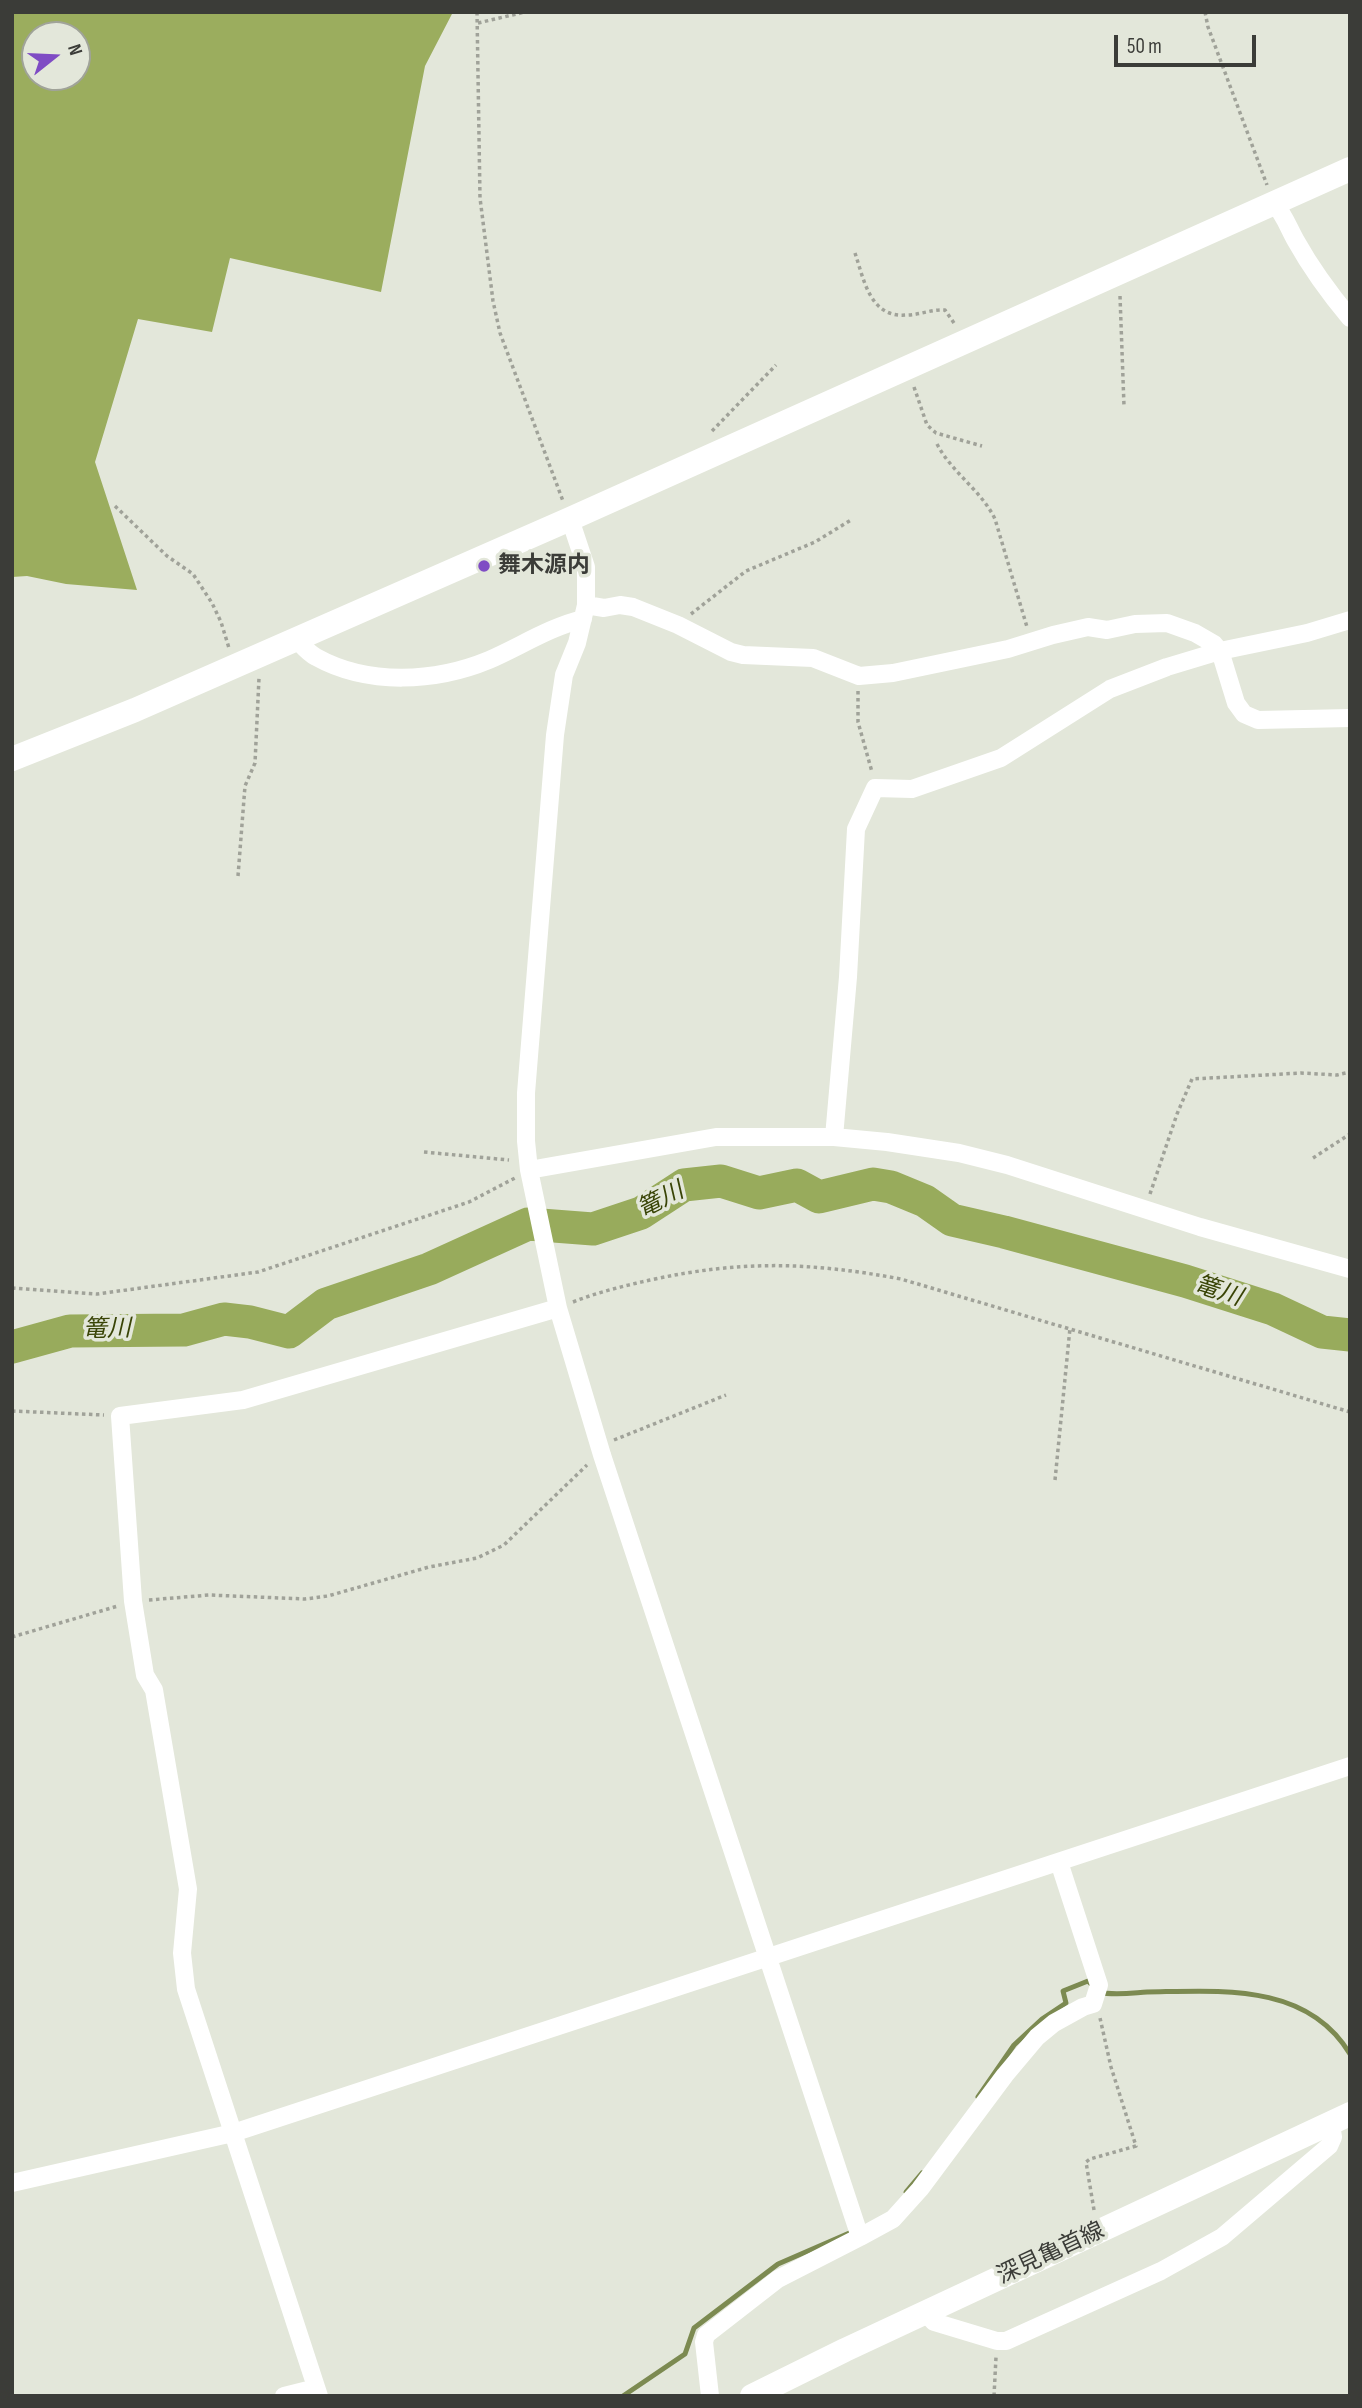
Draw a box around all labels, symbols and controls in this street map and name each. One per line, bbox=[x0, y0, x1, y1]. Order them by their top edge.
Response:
north arrow bbox=[21, 21, 91, 91]
scale bar bbox=[1117, 21, 1259, 65]
text: 50 m bbox=[1127, 34, 1162, 59]
text: N bbox=[62, 42, 87, 58]
place label: 舞木源内 bbox=[498, 552, 590, 580]
marker: 舞木源内 bbox=[476, 558, 492, 574]
water label: 篭川 bbox=[633, 1177, 689, 1225]
water label: 篭川 bbox=[1191, 1271, 1245, 1313]
water label: 篭川 bbox=[83, 1315, 131, 1345]
street label: 深見亀首線 bbox=[993, 2217, 1109, 2291]

